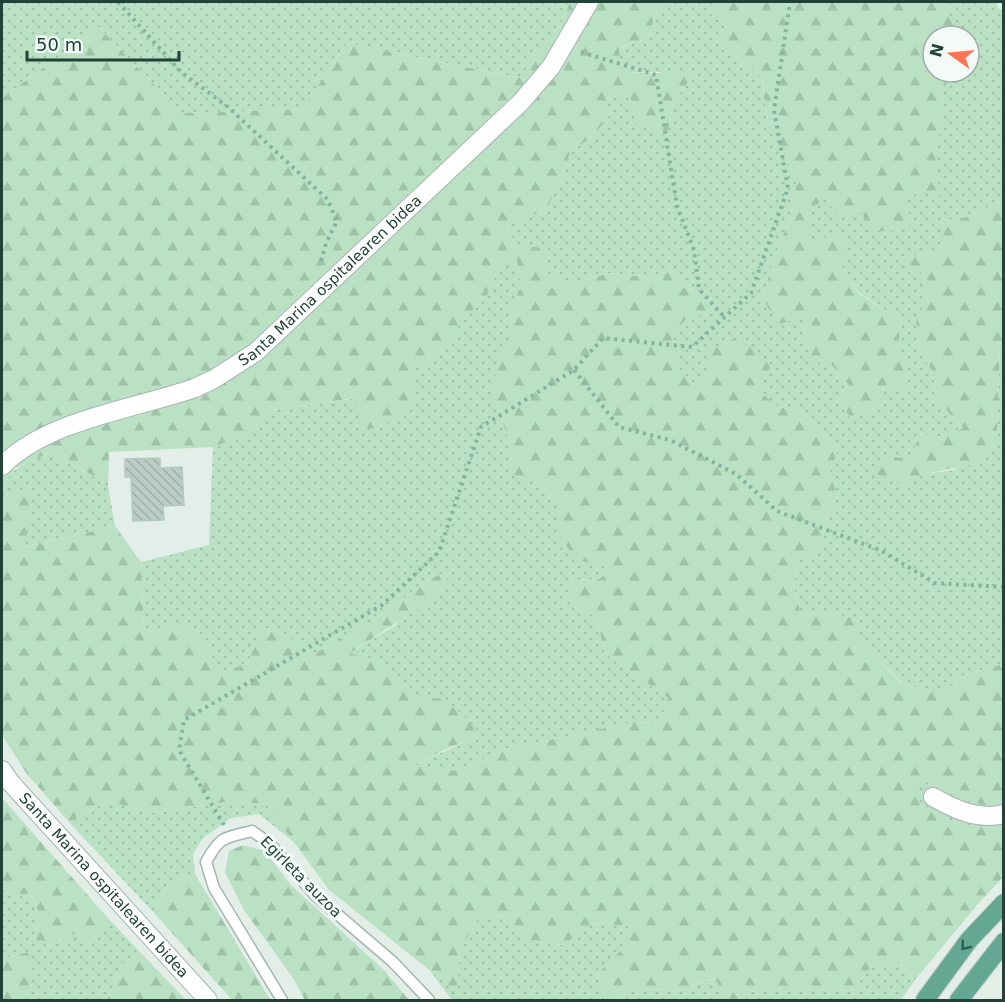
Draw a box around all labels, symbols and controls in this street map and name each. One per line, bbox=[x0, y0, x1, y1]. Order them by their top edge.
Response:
scale bar bbox=[27, 24, 178, 62]
north arrow bbox=[921, 24, 981, 84]
text: 50 m bbox=[36, 34, 82, 55]
text: N bbox=[926, 41, 948, 59]
street label: Santa Marina ospitalearen bidea bbox=[235, 191, 425, 370]
street label: Santa Marina ospitalearen bidea bbox=[15, 789, 192, 982]
street label: Egirleta auzoa bbox=[257, 833, 345, 921]
one-way arrow bbox=[961, 939, 972, 950]

